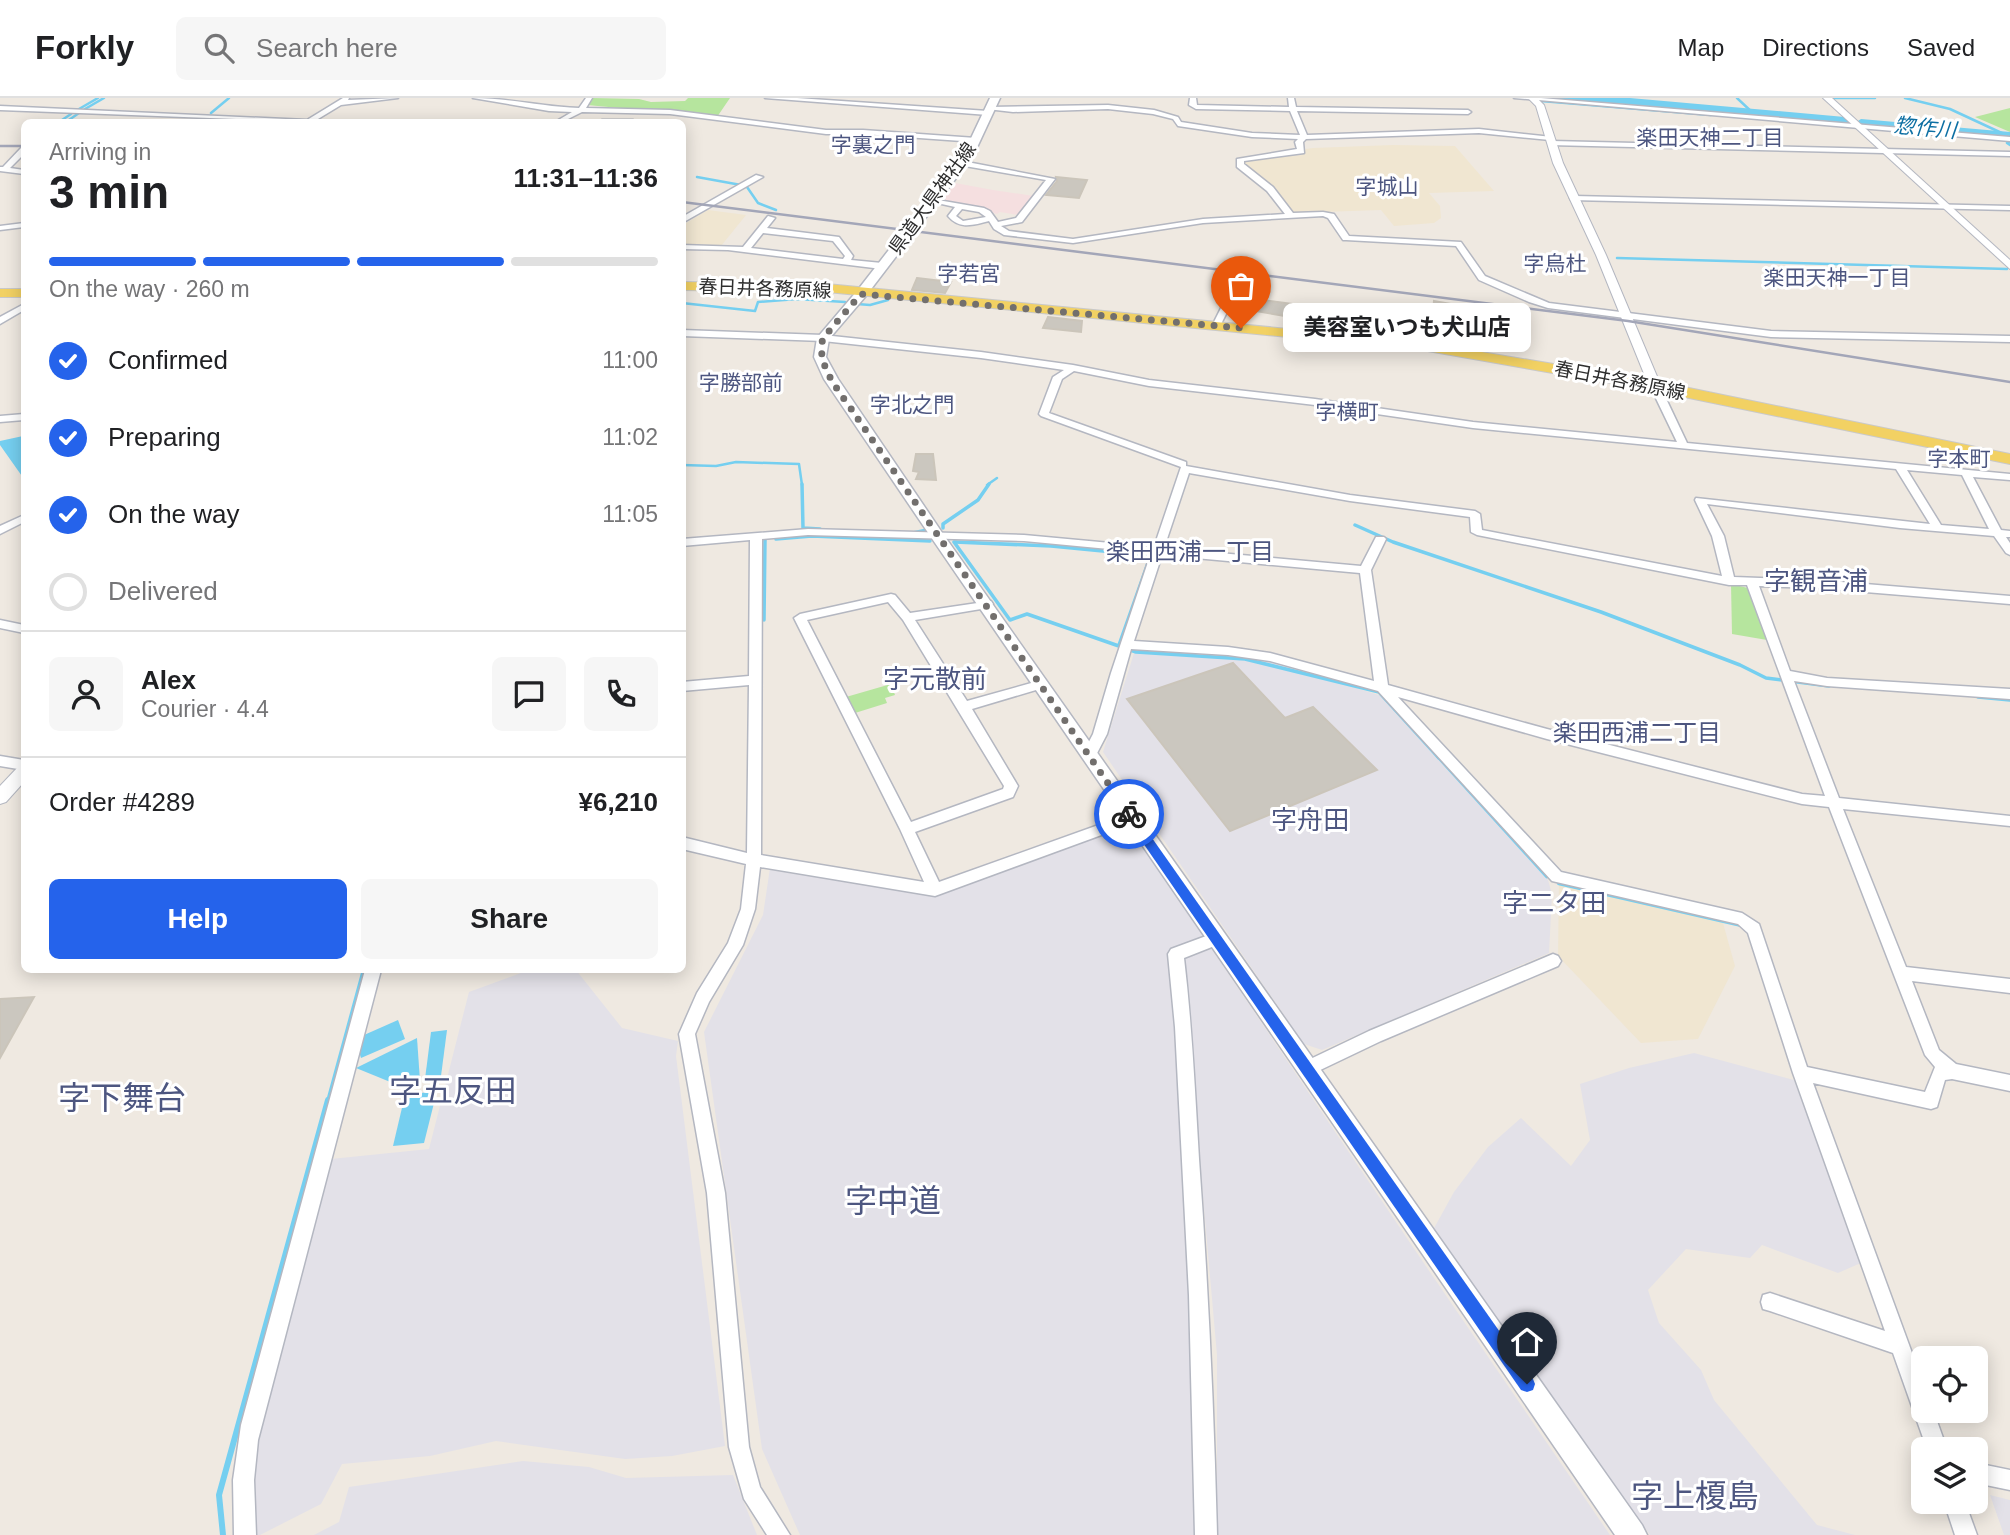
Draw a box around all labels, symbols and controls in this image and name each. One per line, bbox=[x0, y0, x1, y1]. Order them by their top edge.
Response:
search box bbox=[176, 17, 666, 80]
text: Forkly bbox=[35, 29, 134, 66]
icon: search bbox=[200, 29, 238, 67]
text: Search here bbox=[256, 33, 398, 63]
text: Map bbox=[1678, 34, 1724, 61]
text: Directions bbox=[1762, 34, 1869, 61]
text: Saved bbox=[1907, 34, 1975, 61]
water label: 惣作川 bbox=[1893, 113, 1959, 142]
district label: 楽田天神二丁目 bbox=[1637, 126, 1784, 149]
district label: 字裏之門 bbox=[831, 133, 915, 156]
street label: 県道大県神社線 bbox=[885, 138, 980, 258]
text: Arriving in bbox=[49, 139, 151, 165]
text: 11:31–11:36 bbox=[513, 163, 658, 193]
text: 3 min bbox=[49, 166, 169, 218]
district label: 字城山 bbox=[1356, 175, 1419, 198]
district label: 字烏杜 bbox=[1524, 252, 1587, 275]
pin bbox=[1211, 256, 1271, 328]
district label: 字若宮 bbox=[938, 262, 1001, 285]
district label: 楽田天神一丁目 bbox=[1764, 266, 1911, 289]
icon: bag bbox=[1222, 267, 1260, 305]
text: On the way · 260 m bbox=[49, 276, 250, 302]
street label: 春日井各務原線 bbox=[698, 276, 832, 301]
callout: 美容室いつも犬山店 bbox=[1283, 303, 1532, 352]
text: 美容室いつも犬山店 bbox=[1304, 314, 1511, 340]
icon: check bbox=[49, 342, 87, 380]
text: Confirmed bbox=[108, 345, 228, 375]
text: 11:00 bbox=[602, 347, 658, 373]
street label: 春日井各務原線 bbox=[1553, 357, 1687, 403]
district label: 字勝部前 bbox=[699, 371, 783, 394]
district label: 字北之門 bbox=[870, 393, 954, 416]
district label: 字横町 bbox=[1316, 400, 1379, 423]
icon: check bbox=[49, 419, 87, 457]
text: Preparing bbox=[108, 422, 221, 452]
text: 11:02 bbox=[602, 424, 658, 450]
district label: 字本町 bbox=[1928, 447, 1991, 470]
icon: check bbox=[49, 496, 87, 534]
text: On the way bbox=[108, 499, 240, 529]
text: 11:05 bbox=[602, 501, 658, 527]
district label: 楽田西浦一丁目 bbox=[1106, 538, 1274, 565]
district label: 字観音浦 bbox=[1764, 566, 1868, 596]
text: Delivered bbox=[108, 576, 218, 606]
button: person bbox=[49, 657, 123, 731]
button: chat bbox=[492, 657, 566, 731]
button: phone bbox=[584, 657, 658, 731]
district label: 字元散前 bbox=[883, 664, 987, 694]
text: Alex bbox=[141, 665, 196, 695]
text: Courier · 4.4 bbox=[141, 696, 269, 722]
district label: 楽田西浦二丁目 bbox=[1553, 719, 1721, 746]
courier bbox=[1094, 779, 1164, 849]
text: Order #4289 bbox=[49, 787, 195, 817]
text: ¥6,210 bbox=[578, 787, 658, 817]
icon: bike bbox=[1110, 795, 1148, 833]
district label: 字舟田 bbox=[1271, 805, 1349, 835]
button: Help bbox=[49, 879, 347, 959]
button: Share bbox=[361, 879, 658, 959]
district label: 字二タ田 bbox=[1502, 888, 1606, 918]
district label: 字五反田 bbox=[389, 1073, 517, 1109]
district label: 字下舞台 bbox=[58, 1080, 186, 1116]
district label: 字中道 bbox=[845, 1183, 941, 1219]
pin bbox=[1497, 1312, 1557, 1384]
icon: home bbox=[1508, 1323, 1546, 1361]
map controls bbox=[1911, 1346, 1988, 1514]
button: locate bbox=[1911, 1346, 1988, 1423]
button: layers bbox=[1911, 1437, 1988, 1514]
district label: 字上榎島 bbox=[1631, 1478, 1759, 1514]

